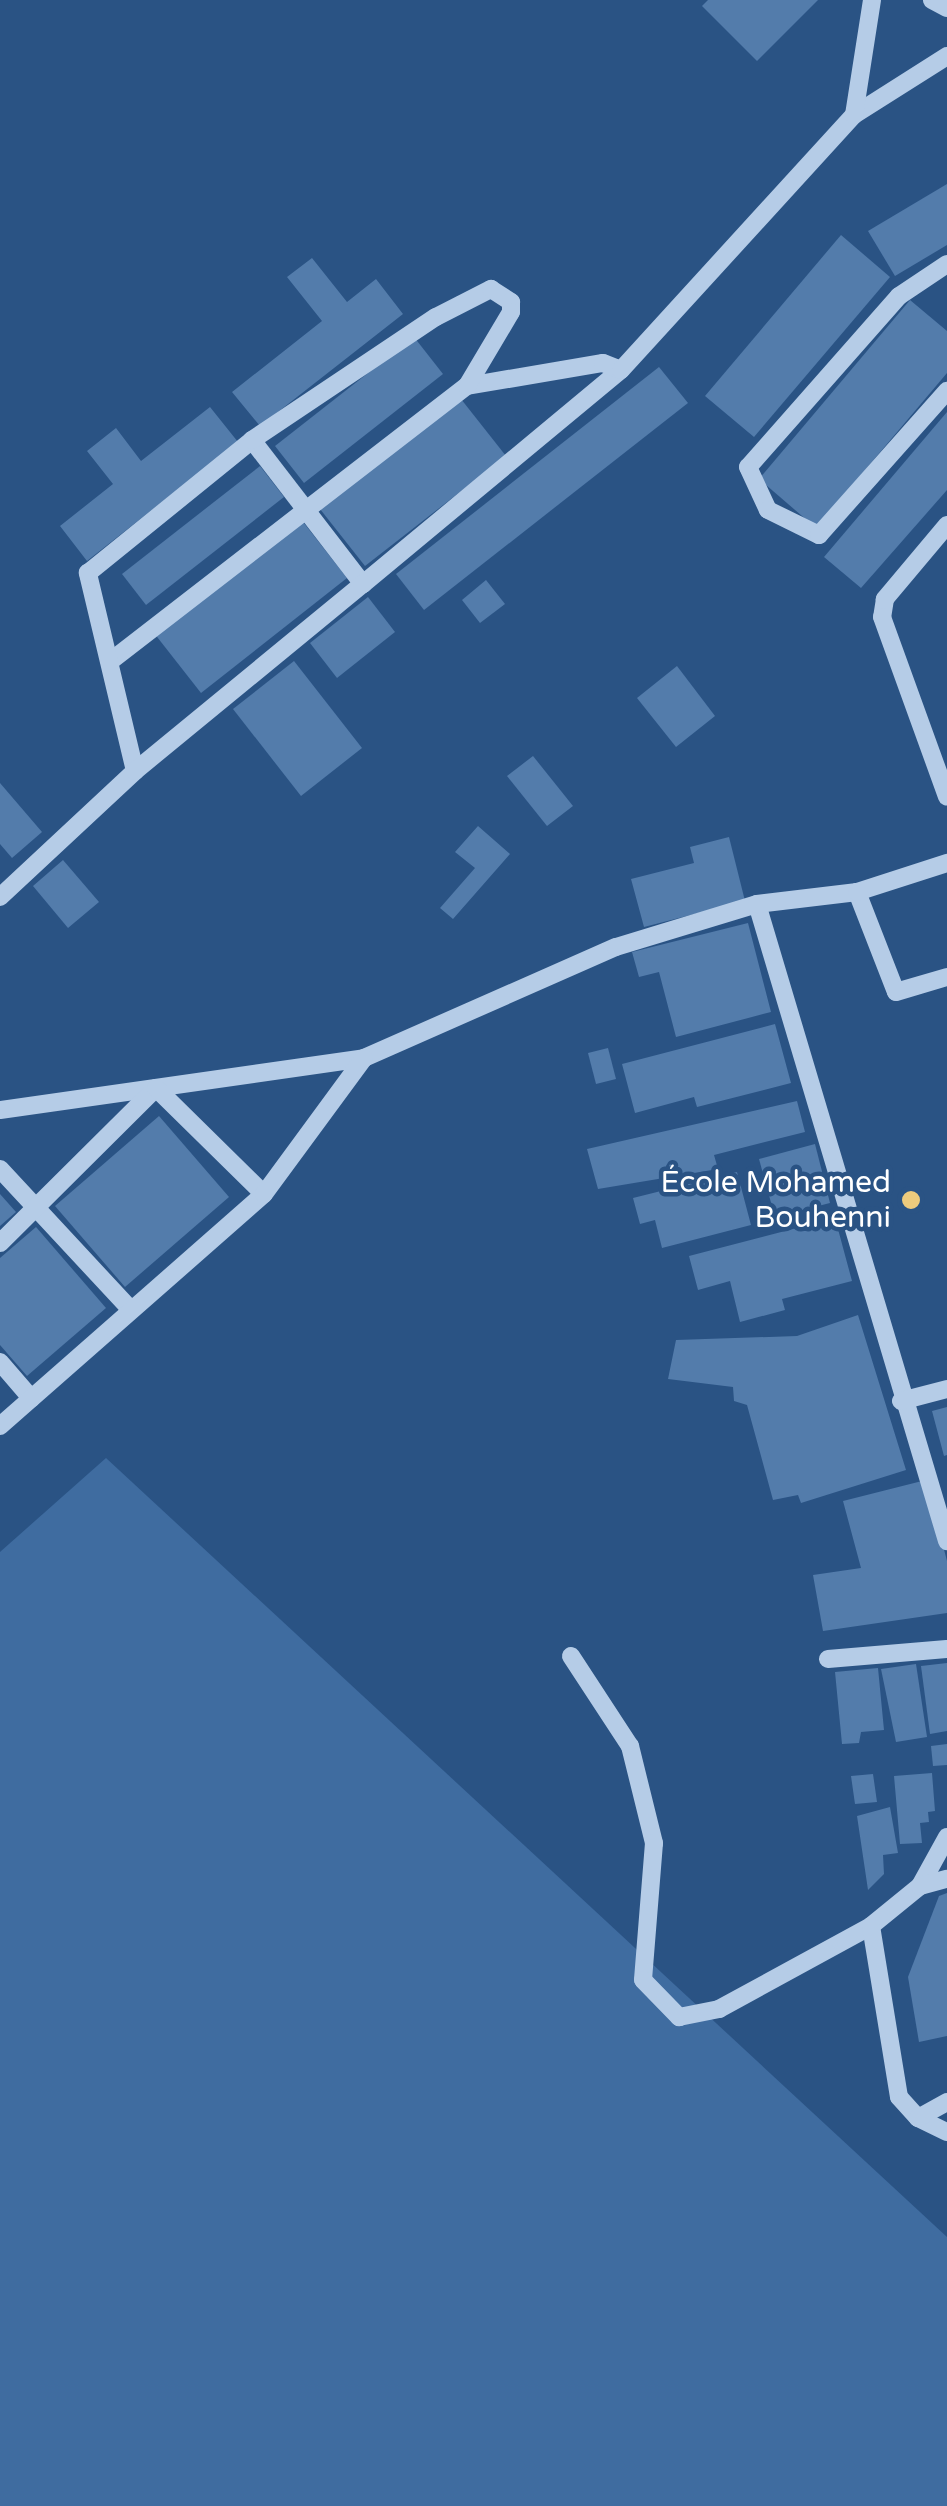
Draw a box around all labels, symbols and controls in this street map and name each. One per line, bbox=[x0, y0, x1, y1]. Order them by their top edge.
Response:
place label: École Mohamed Bouhenni bbox=[661, 1165, 891, 1236]
marker: École Mohamed Bouhenni bbox=[900, 1189, 922, 1211]

